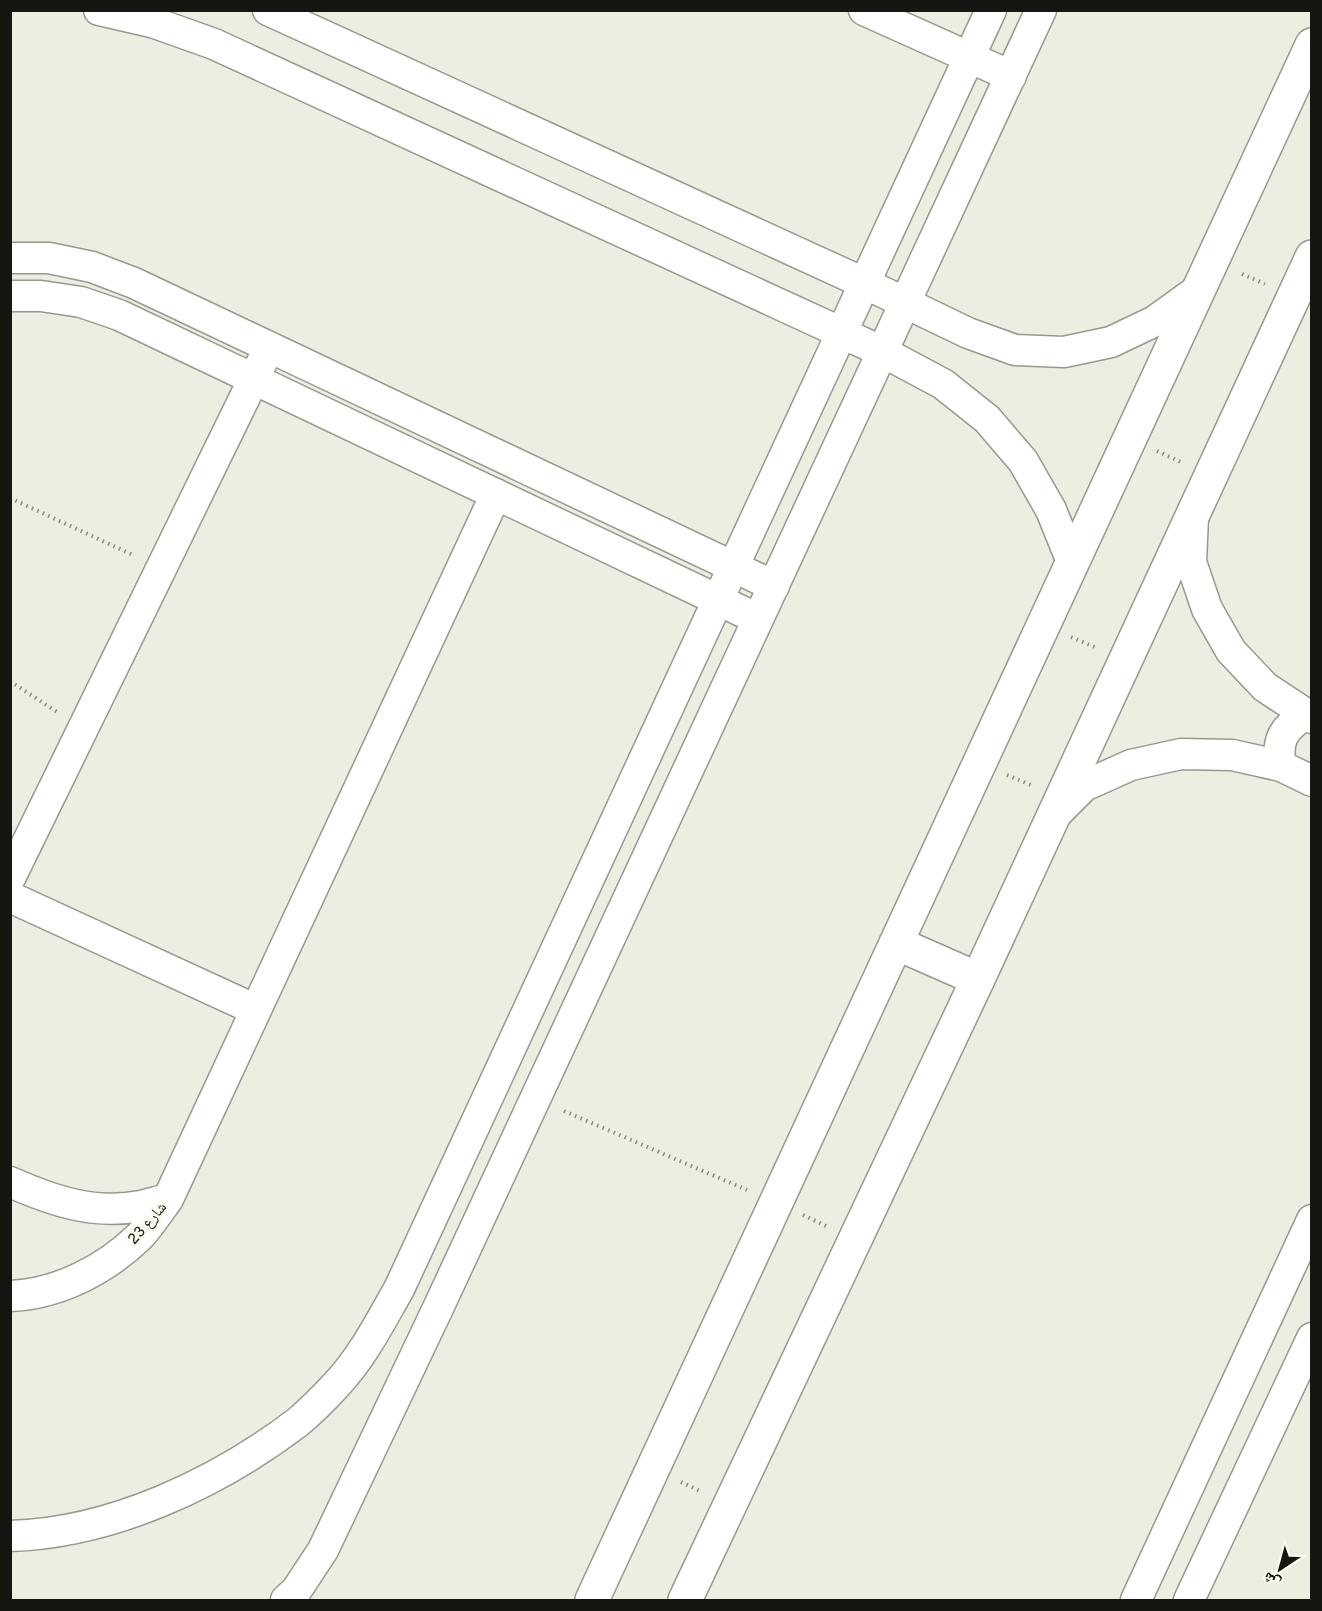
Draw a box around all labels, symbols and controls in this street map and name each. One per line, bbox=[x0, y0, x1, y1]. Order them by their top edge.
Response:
street label: شارع 23 bbox=[124, 1199, 172, 1249]
north arrow bbox=[1250, 1539, 1310, 1599]
text: ش bbox=[1260, 1566, 1285, 1593]

